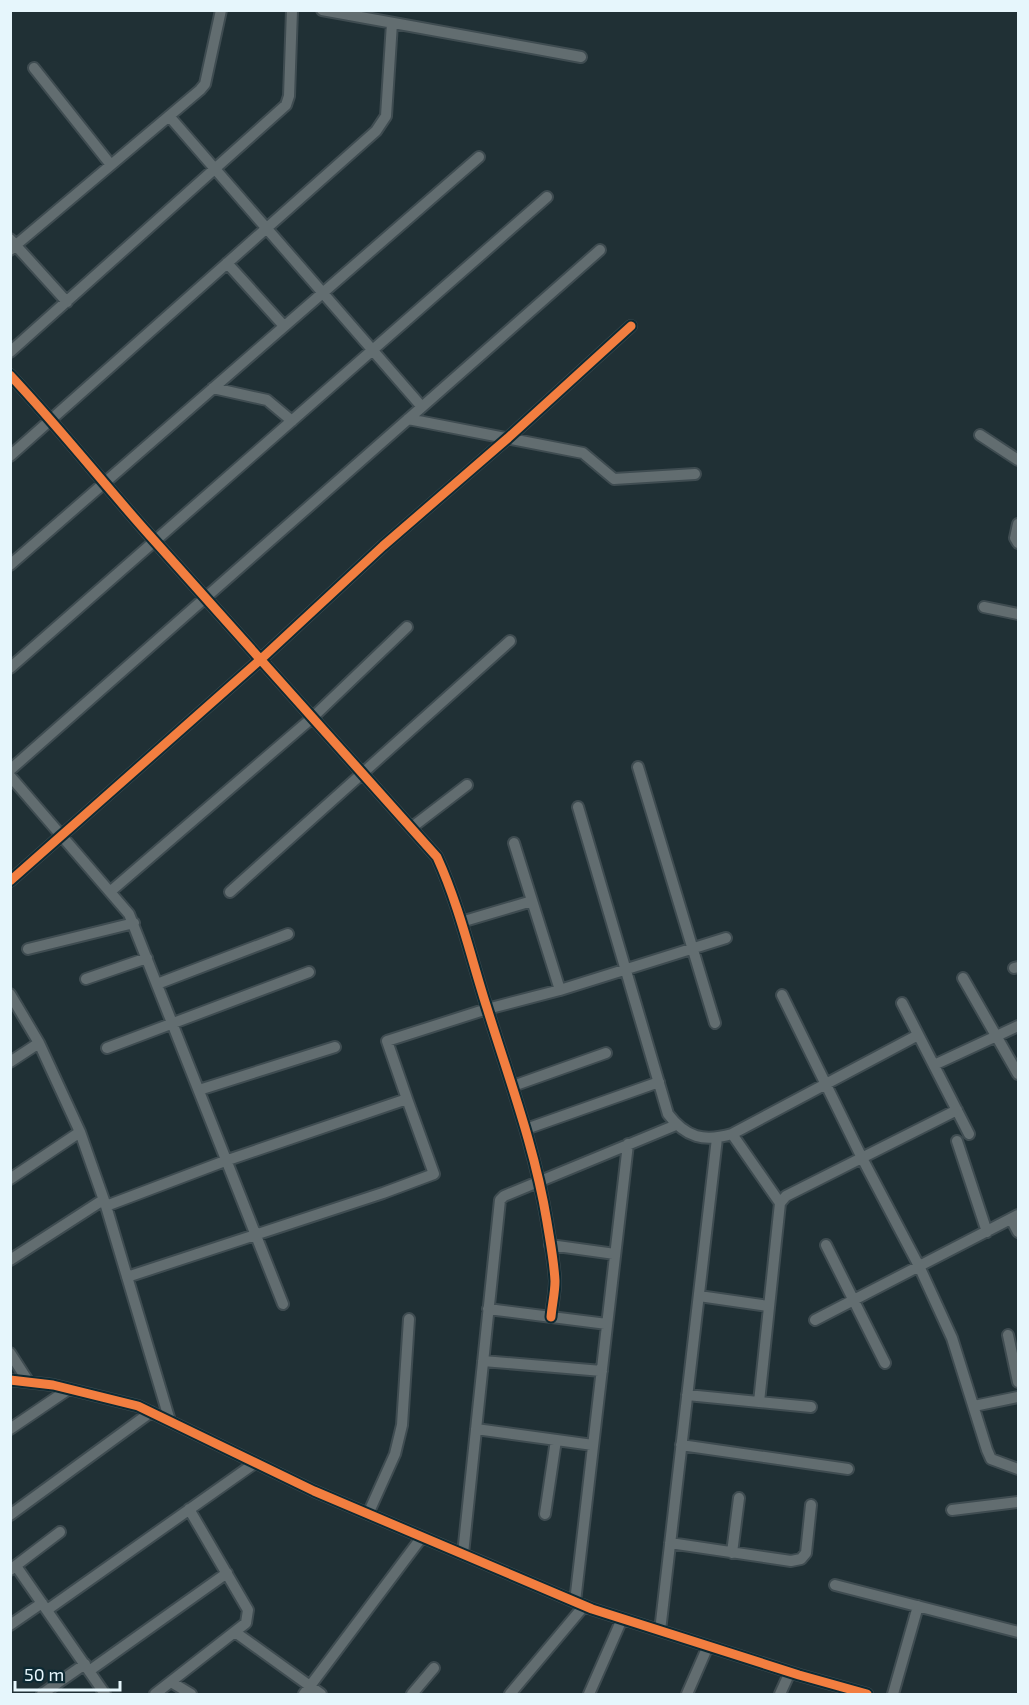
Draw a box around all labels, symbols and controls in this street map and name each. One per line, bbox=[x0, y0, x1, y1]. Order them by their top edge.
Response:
scale bar bbox=[15, 1654, 120, 1692]
text: 50 m bbox=[24, 1663, 64, 1685]

